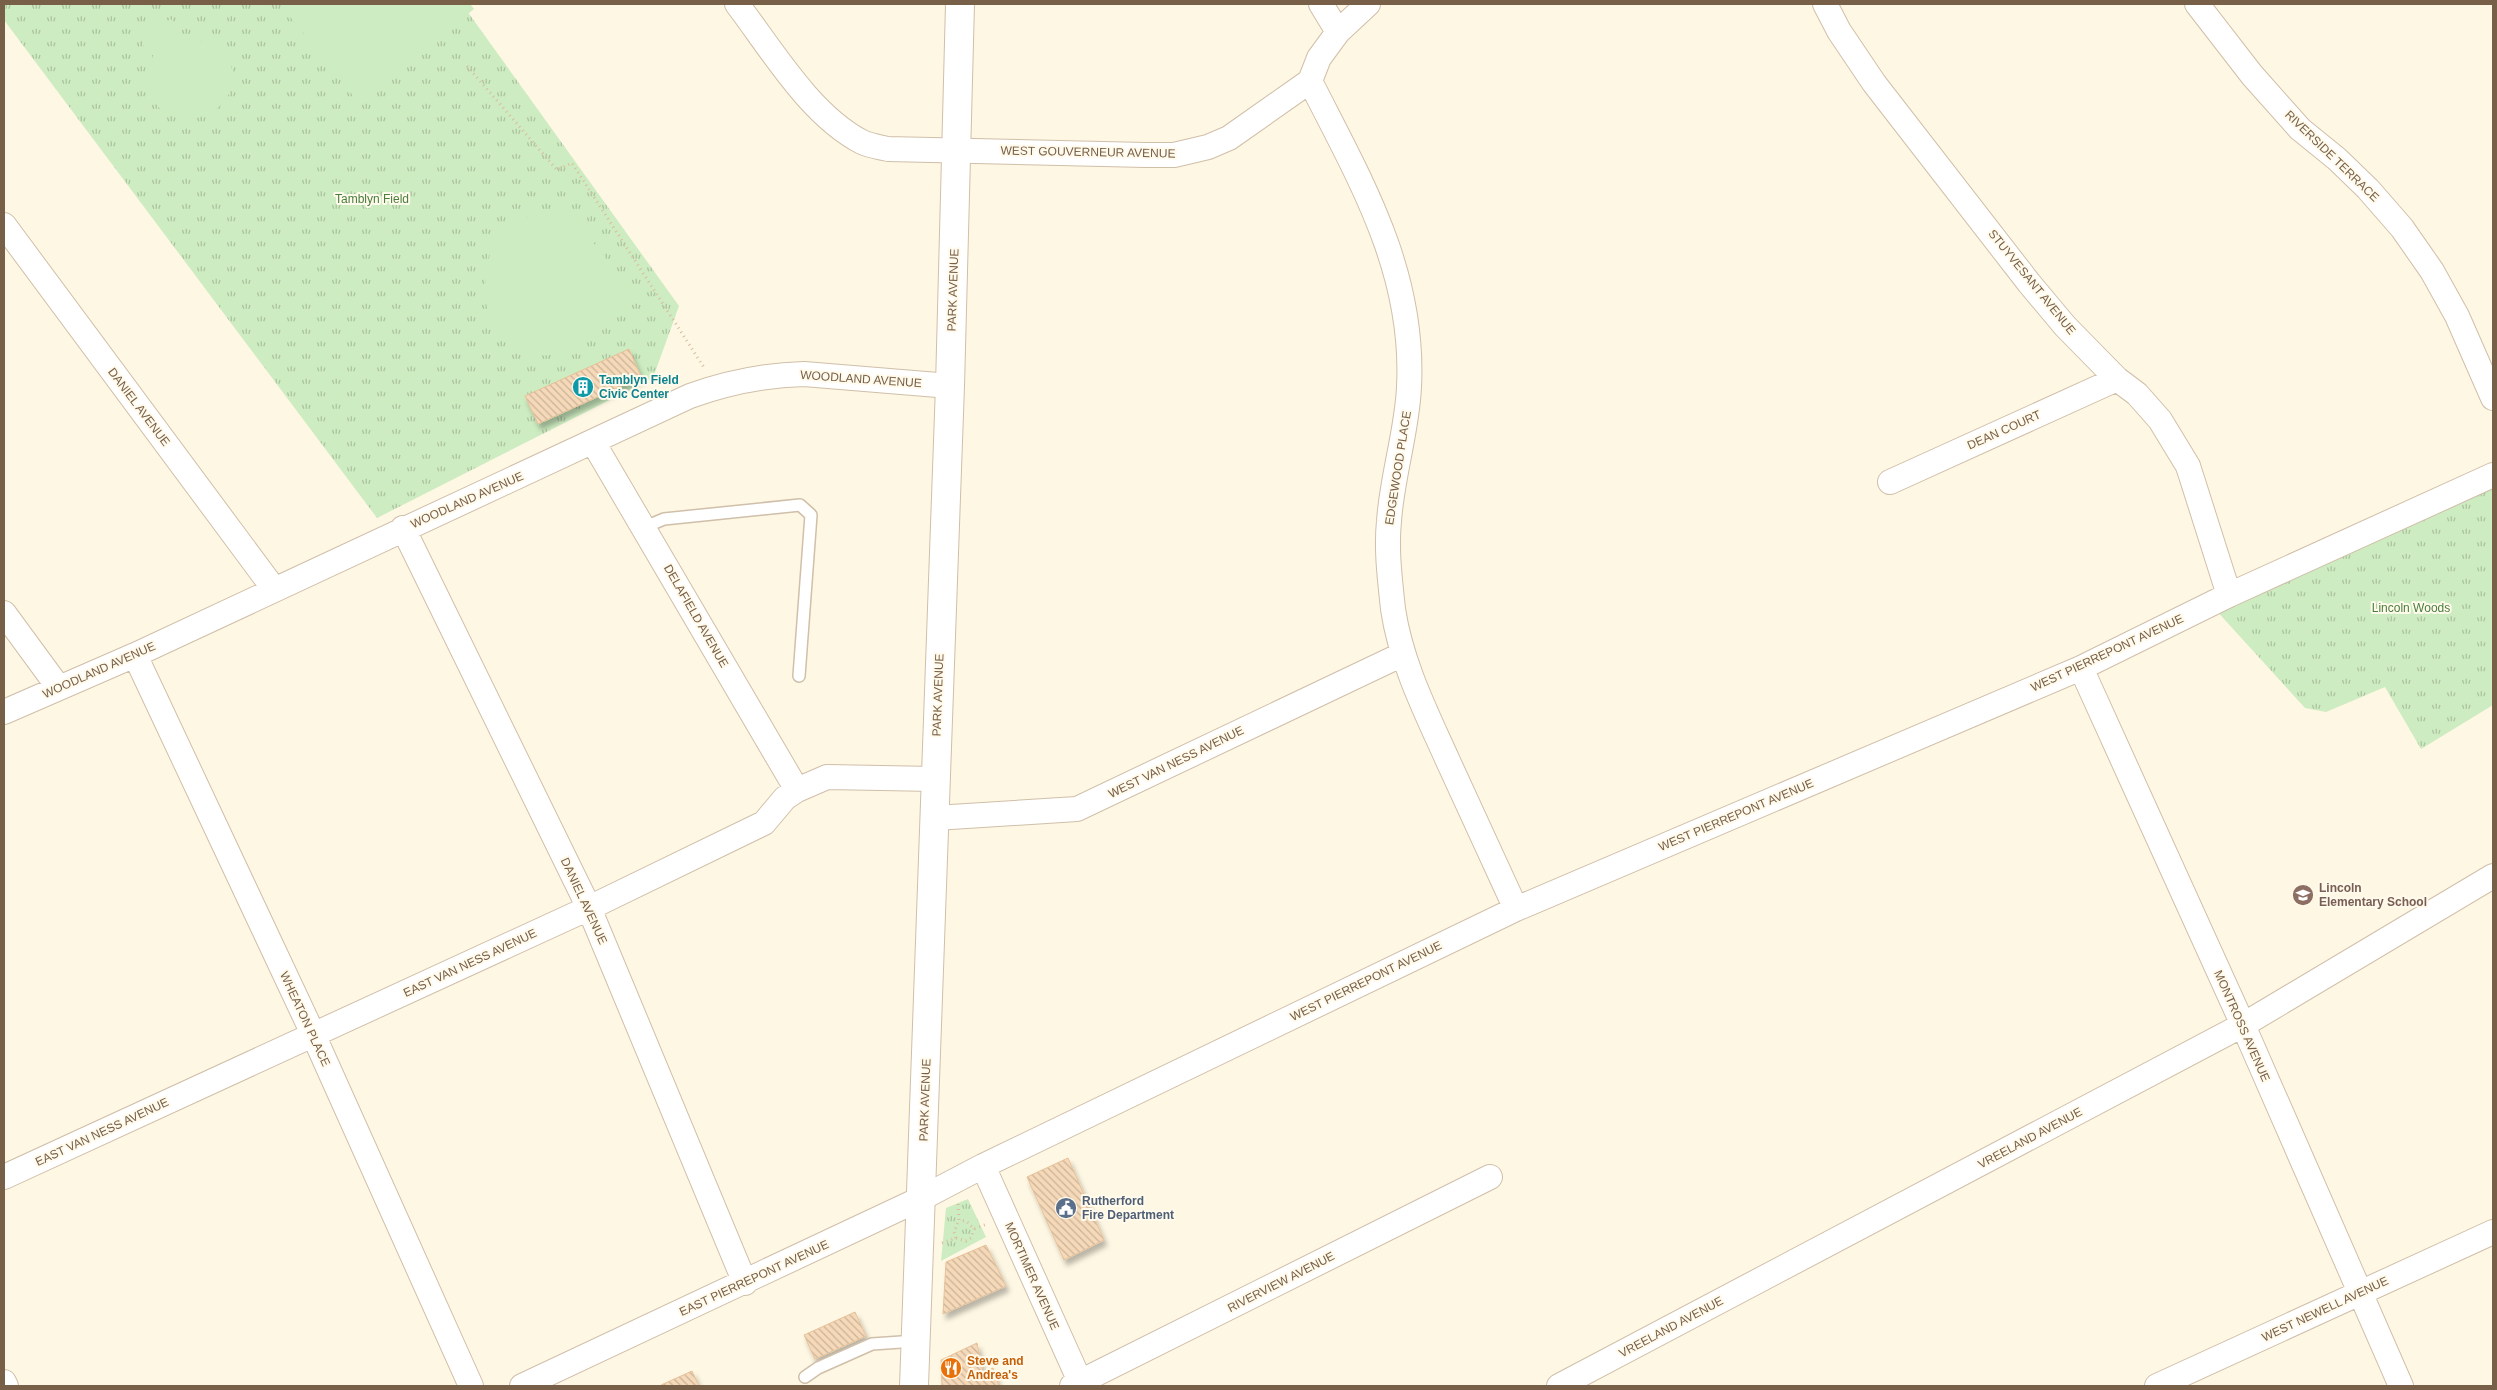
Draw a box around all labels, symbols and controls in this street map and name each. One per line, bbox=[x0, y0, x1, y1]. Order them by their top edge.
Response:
street label: RIVERSIDE TERRACE bbox=[2282, 107, 2382, 205]
street label: WEST GOUVERNEUR AVENUE bbox=[1000, 143, 1176, 161]
park label: Tamblyn Field bbox=[335, 192, 409, 206]
street label: STUYVESANT AVENUE bbox=[1985, 227, 2079, 337]
street label: PARK AVENUE bbox=[945, 248, 961, 332]
street label: DANIEL AVENUE bbox=[105, 365, 173, 449]
street label: WOODLAND AVENUE bbox=[800, 368, 922, 390]
place label: Tamblyn Field Civic Center bbox=[599, 373, 679, 401]
building icon: Tamblyn Field Civic Center bbox=[571, 375, 595, 399]
street label: DEAN COURT bbox=[1965, 407, 2044, 452]
street label: EDGEWOOD PLACE bbox=[1382, 410, 1414, 526]
street label: WOODLAND AVENUE bbox=[409, 469, 525, 531]
street label: DELAFIELD AVENUE bbox=[661, 562, 731, 670]
park label: Lincoln Woods bbox=[2372, 601, 2450, 615]
street label: WEST PIERREPONT AVENUE bbox=[2028, 611, 2186, 695]
street label: WOODLAND AVENUE bbox=[41, 639, 157, 701]
street label: PARK AVENUE bbox=[930, 653, 946, 737]
street label: WEST VAN NESS AVENUE bbox=[1106, 723, 1246, 801]
street label: WEST PIERREPONT AVENUE bbox=[1657, 776, 1815, 854]
street label: DANIEL AVENUE bbox=[558, 855, 610, 947]
place label: Lincoln Elementary School bbox=[2319, 881, 2427, 909]
school or university icon: Lincoln Elementary School bbox=[2291, 883, 2315, 907]
street label: EAST VAN NESS AVENUE bbox=[401, 926, 539, 1000]
street label: WEST PIERREPONT AVENUE bbox=[1288, 938, 1444, 1024]
street label: MONTROSS AVENUE bbox=[2211, 968, 2273, 1084]
street label: WHEATON PLACE bbox=[277, 969, 333, 1069]
street label: PARK AVENUE bbox=[917, 1058, 933, 1142]
street label: EAST VAN NESS AVENUE bbox=[33, 1095, 171, 1169]
street label: VREELAND AVENUE bbox=[1976, 1105, 2084, 1171]
place label: Rutherford Fire Department bbox=[1082, 1194, 1174, 1222]
public building icon: Rutherford Fire Department bbox=[1054, 1196, 1078, 1220]
street label: MORTIMER AVENUE bbox=[1002, 1220, 1062, 1332]
street label: EAST PIERREPONT AVENUE bbox=[677, 1237, 831, 1319]
street label: RIVERVIEW AVENUE bbox=[1225, 1249, 1337, 1315]
street label: WEST NEWELL AVENUE bbox=[2260, 1274, 2390, 1344]
street label: VREELAND AVENUE bbox=[1617, 1294, 1725, 1360]
place label: Steve and Andrea's bbox=[967, 1354, 1024, 1382]
restaurant icon: Steve and Andrea's bbox=[939, 1356, 963, 1380]

